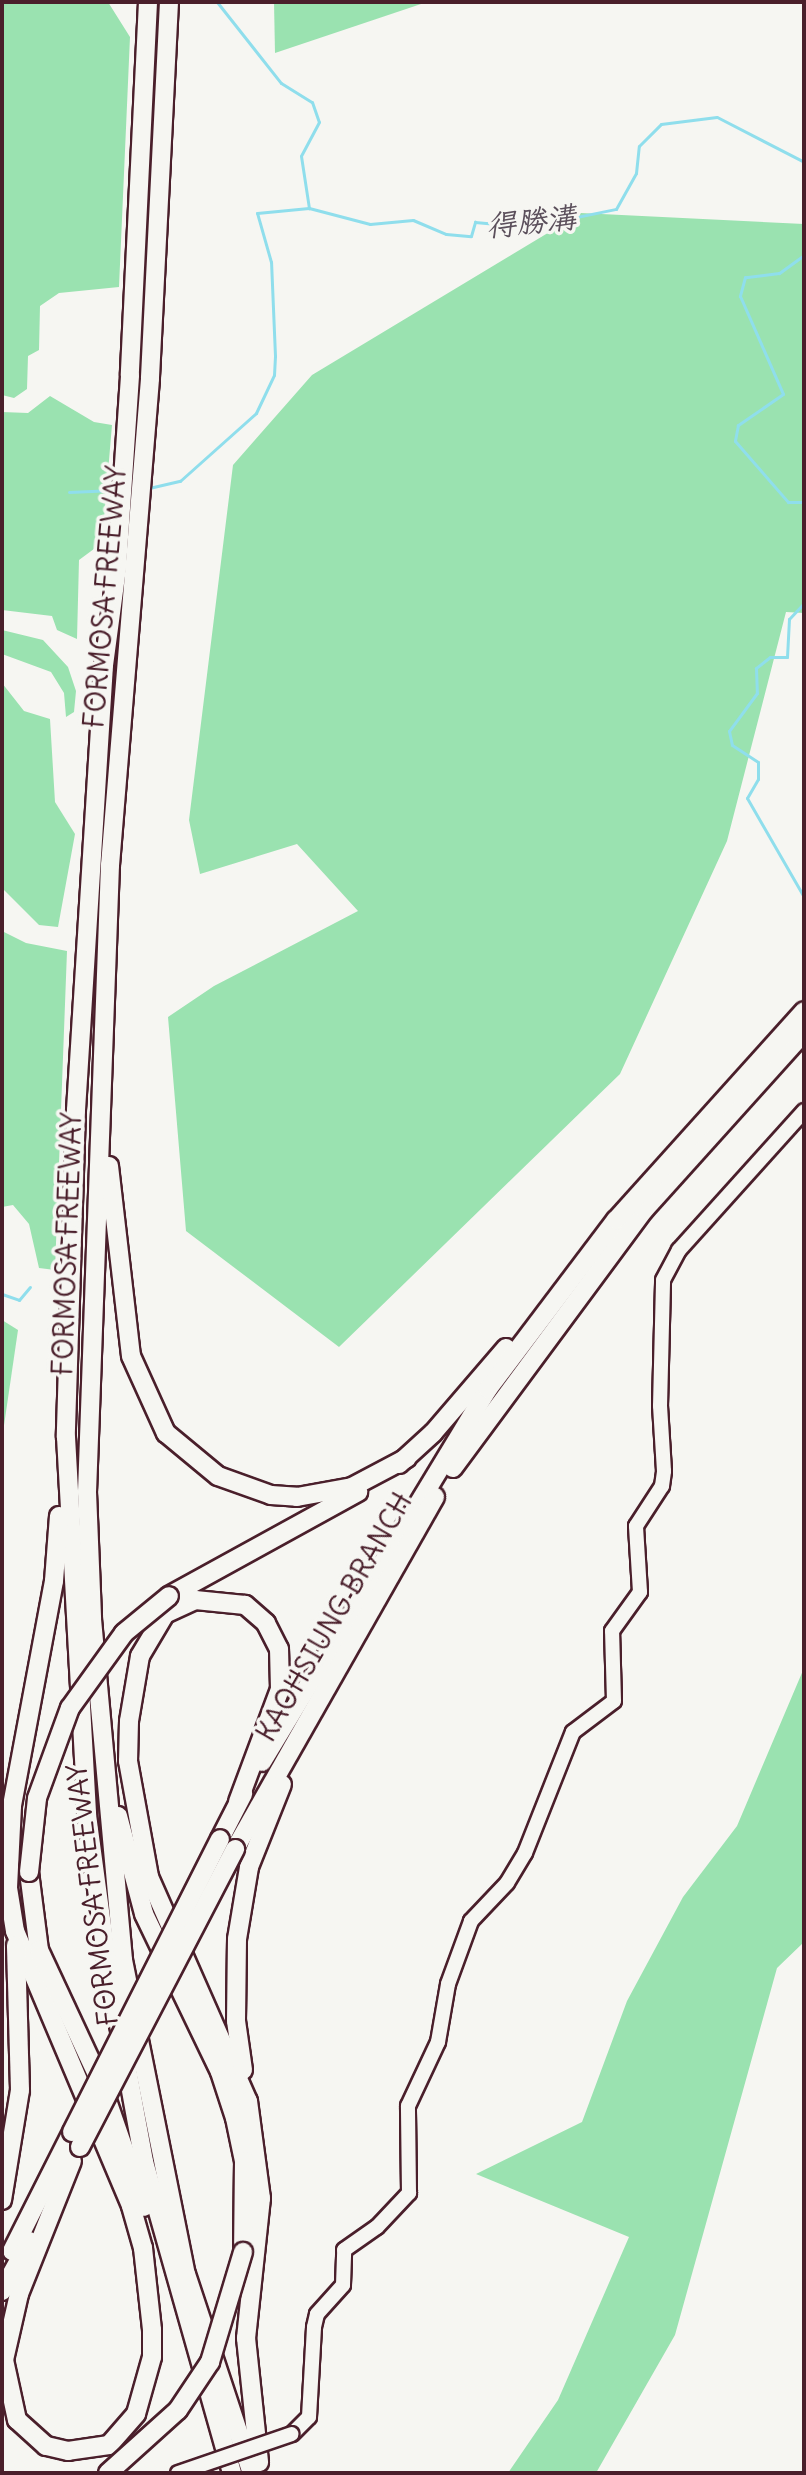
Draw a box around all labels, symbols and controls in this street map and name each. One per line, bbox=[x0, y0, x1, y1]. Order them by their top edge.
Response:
water label: 得勝溝 bbox=[484, 198, 578, 244]
street label: FORMOSA FREEWAY bbox=[77, 464, 133, 730]
street label: FORMOSA FREEWAY bbox=[46, 1112, 88, 1376]
street label: KAOHSIUNG BRANCH bbox=[249, 1487, 419, 1747]
street label: FORMOSA FREEWAY bbox=[59, 1762, 125, 2028]

